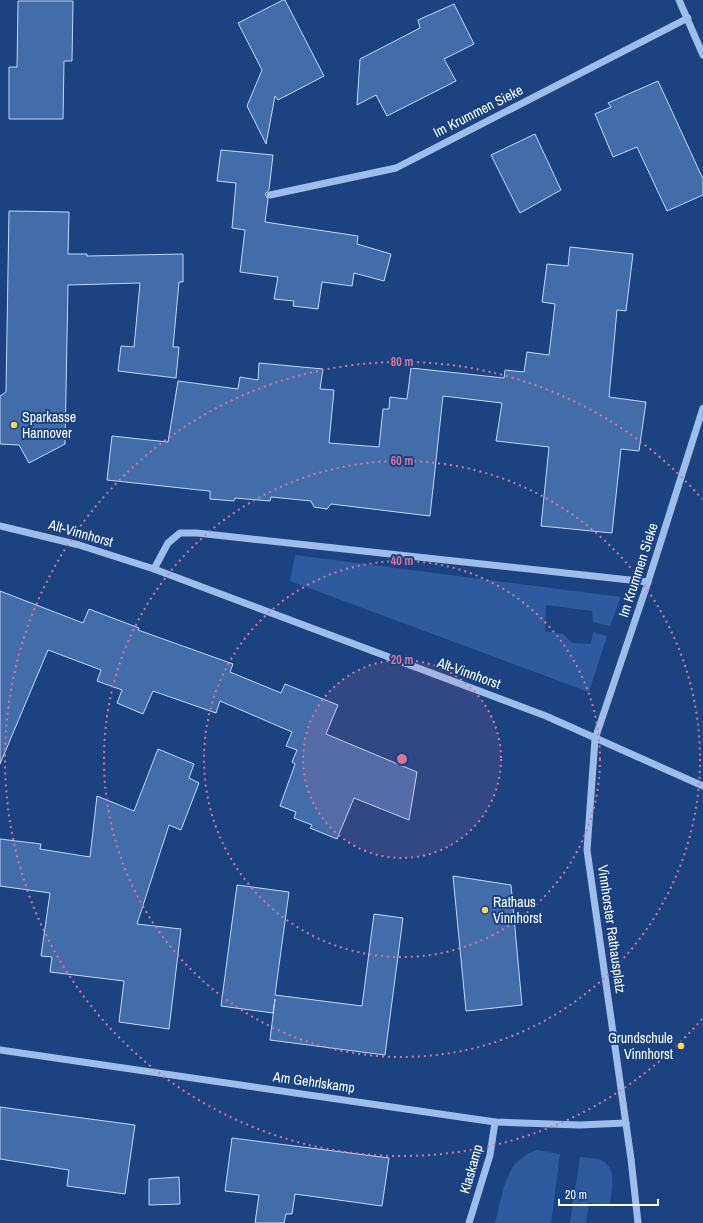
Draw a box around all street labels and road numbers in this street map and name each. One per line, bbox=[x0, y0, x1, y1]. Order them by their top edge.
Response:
street label: Im Krummen Sieke bbox=[430, 81, 526, 141]
street label: Alt-Vinnhorst bbox=[46, 515, 115, 551]
street label: Im Krummen Sieke bbox=[614, 520, 662, 620]
street label: Alt-Vinnhorst bbox=[434, 653, 503, 693]
street label: Vinnhorster Rathausplatz bbox=[594, 864, 630, 995]
street label: Am Gehrlskamp bbox=[271, 1067, 356, 1097]
street label: Klaskamp bbox=[455, 1142, 487, 1196]

